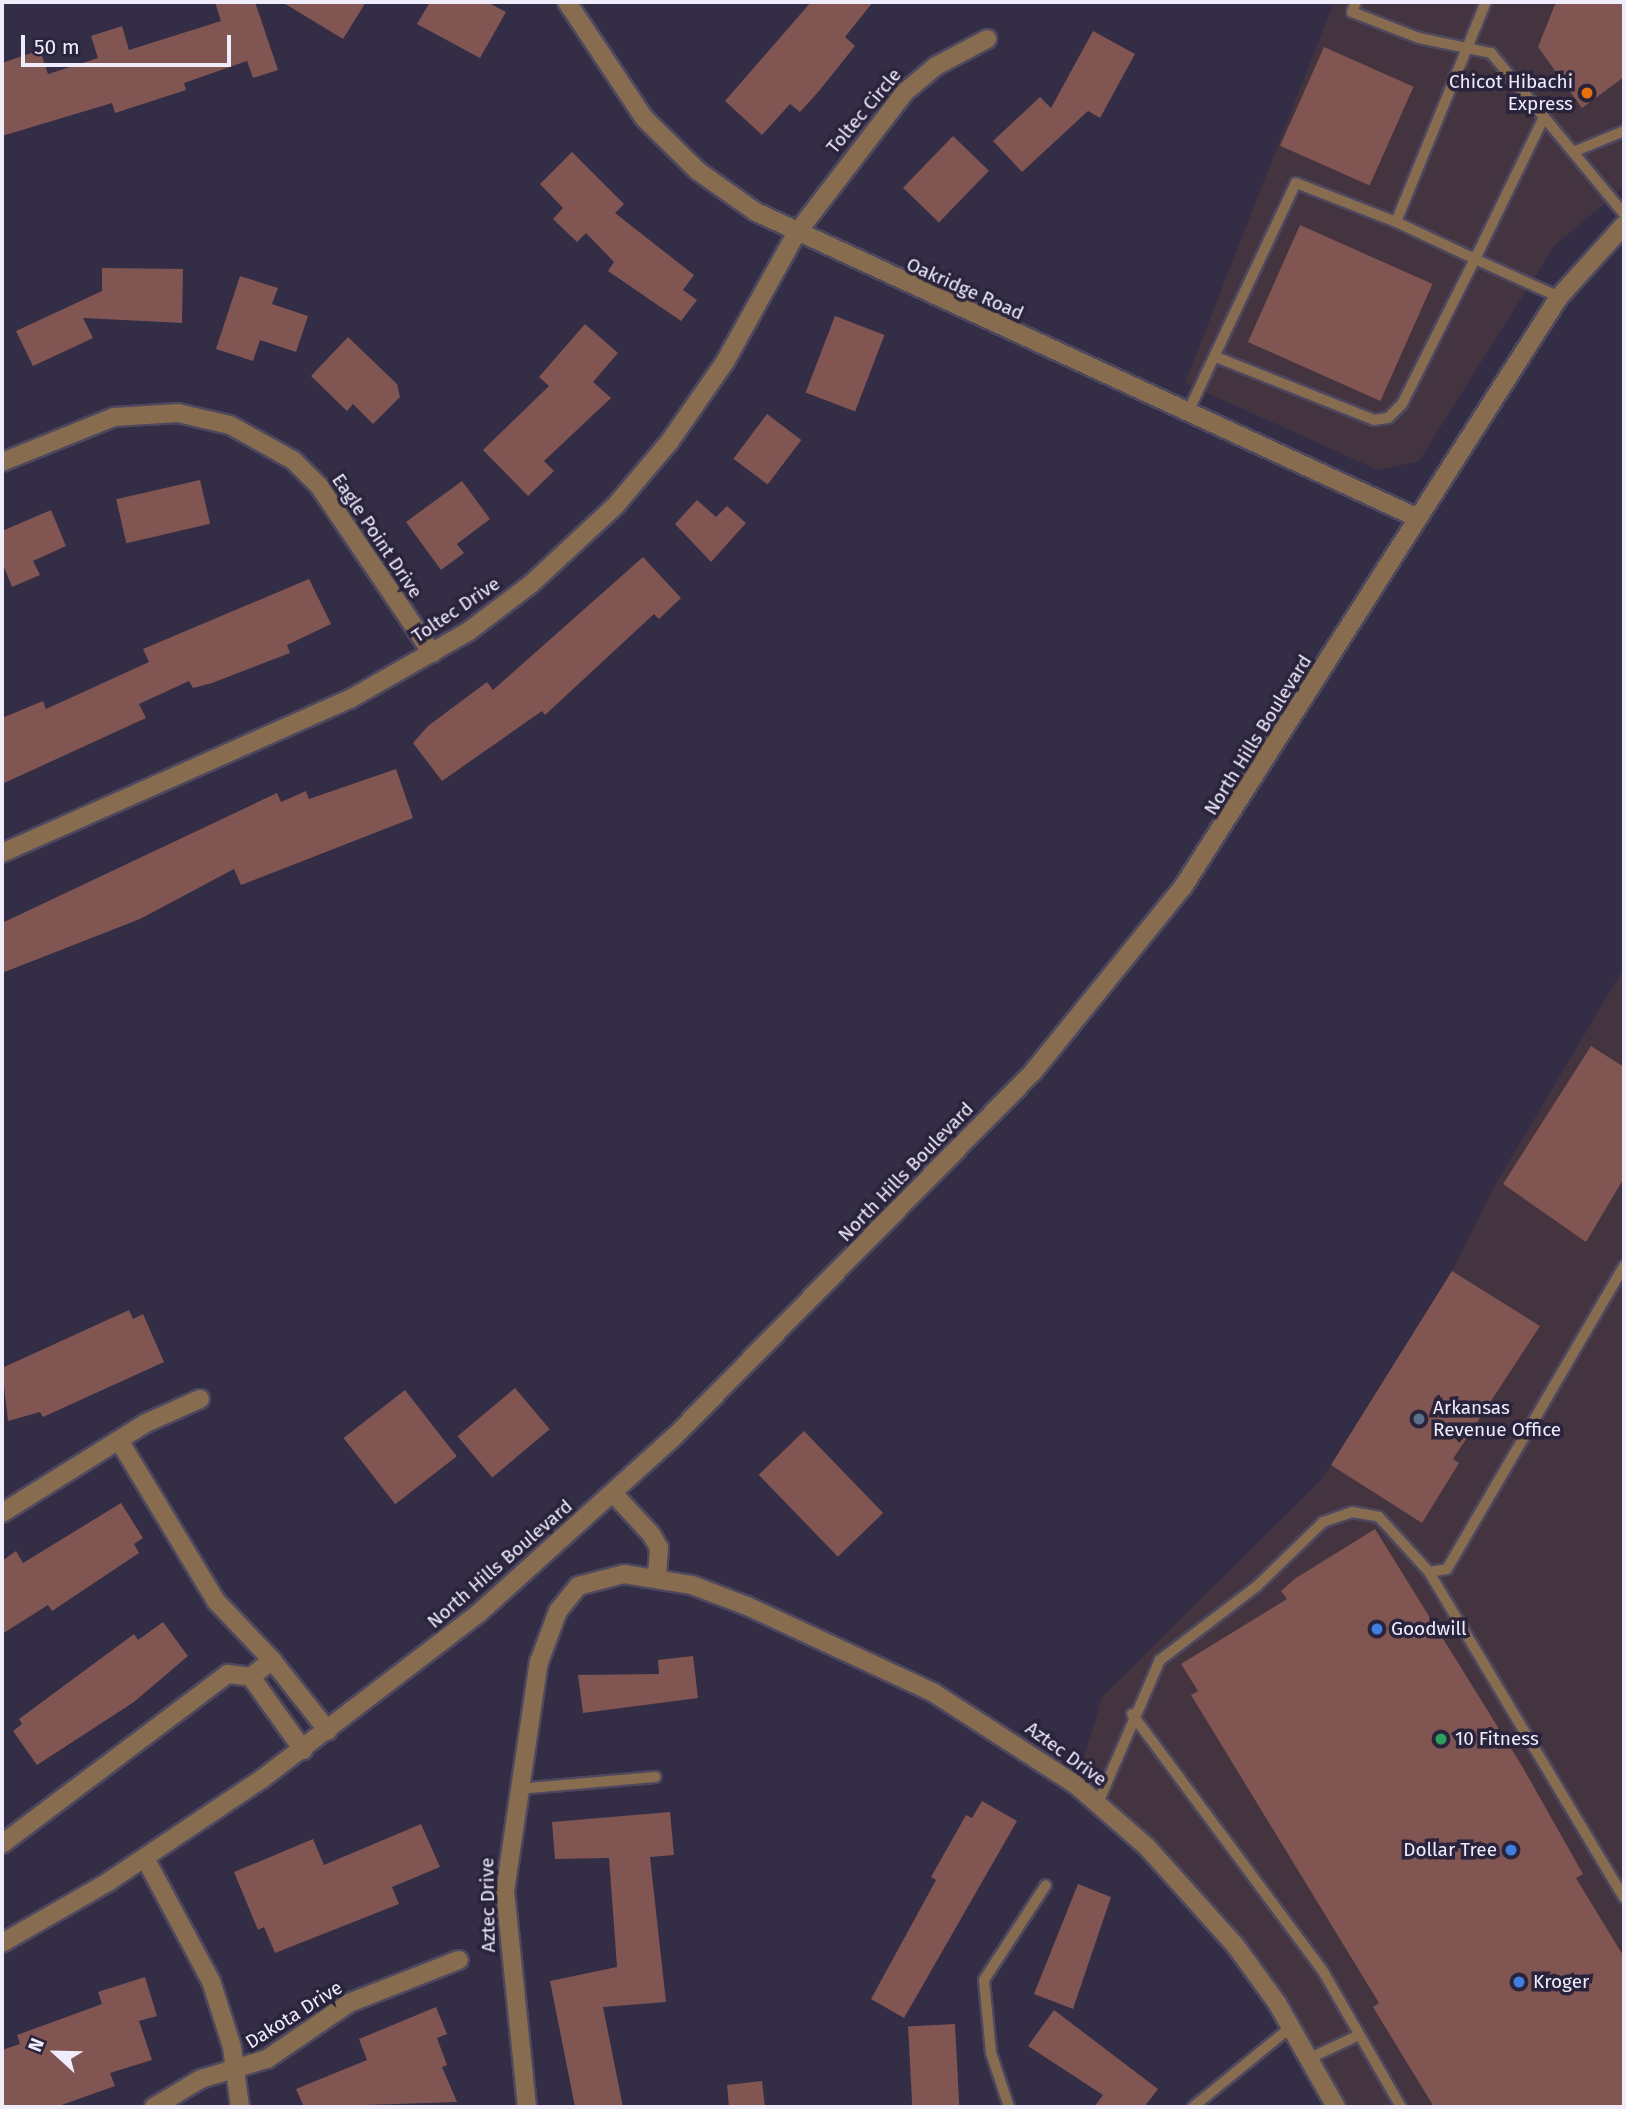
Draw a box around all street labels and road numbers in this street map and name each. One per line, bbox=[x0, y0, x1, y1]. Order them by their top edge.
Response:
street label: Toltec Circle bbox=[822, 64, 906, 158]
street label: Oakridge Road bbox=[903, 253, 1027, 325]
street label: Eagle Point Drive bbox=[327, 469, 427, 603]
street label: Toltec Drive bbox=[408, 572, 504, 648]
street label: North Hills Boulevard bbox=[1199, 651, 1317, 819]
street label: North Hills Boulevard bbox=[834, 1098, 978, 1246]
street label: North Hills Boulevard bbox=[423, 1495, 577, 1633]
street label: Aztec Drive bbox=[1021, 1717, 1111, 1791]
street label: Aztec Drive bbox=[476, 1857, 500, 1953]
street label: Dakota Drive bbox=[241, 1976, 347, 2054]

